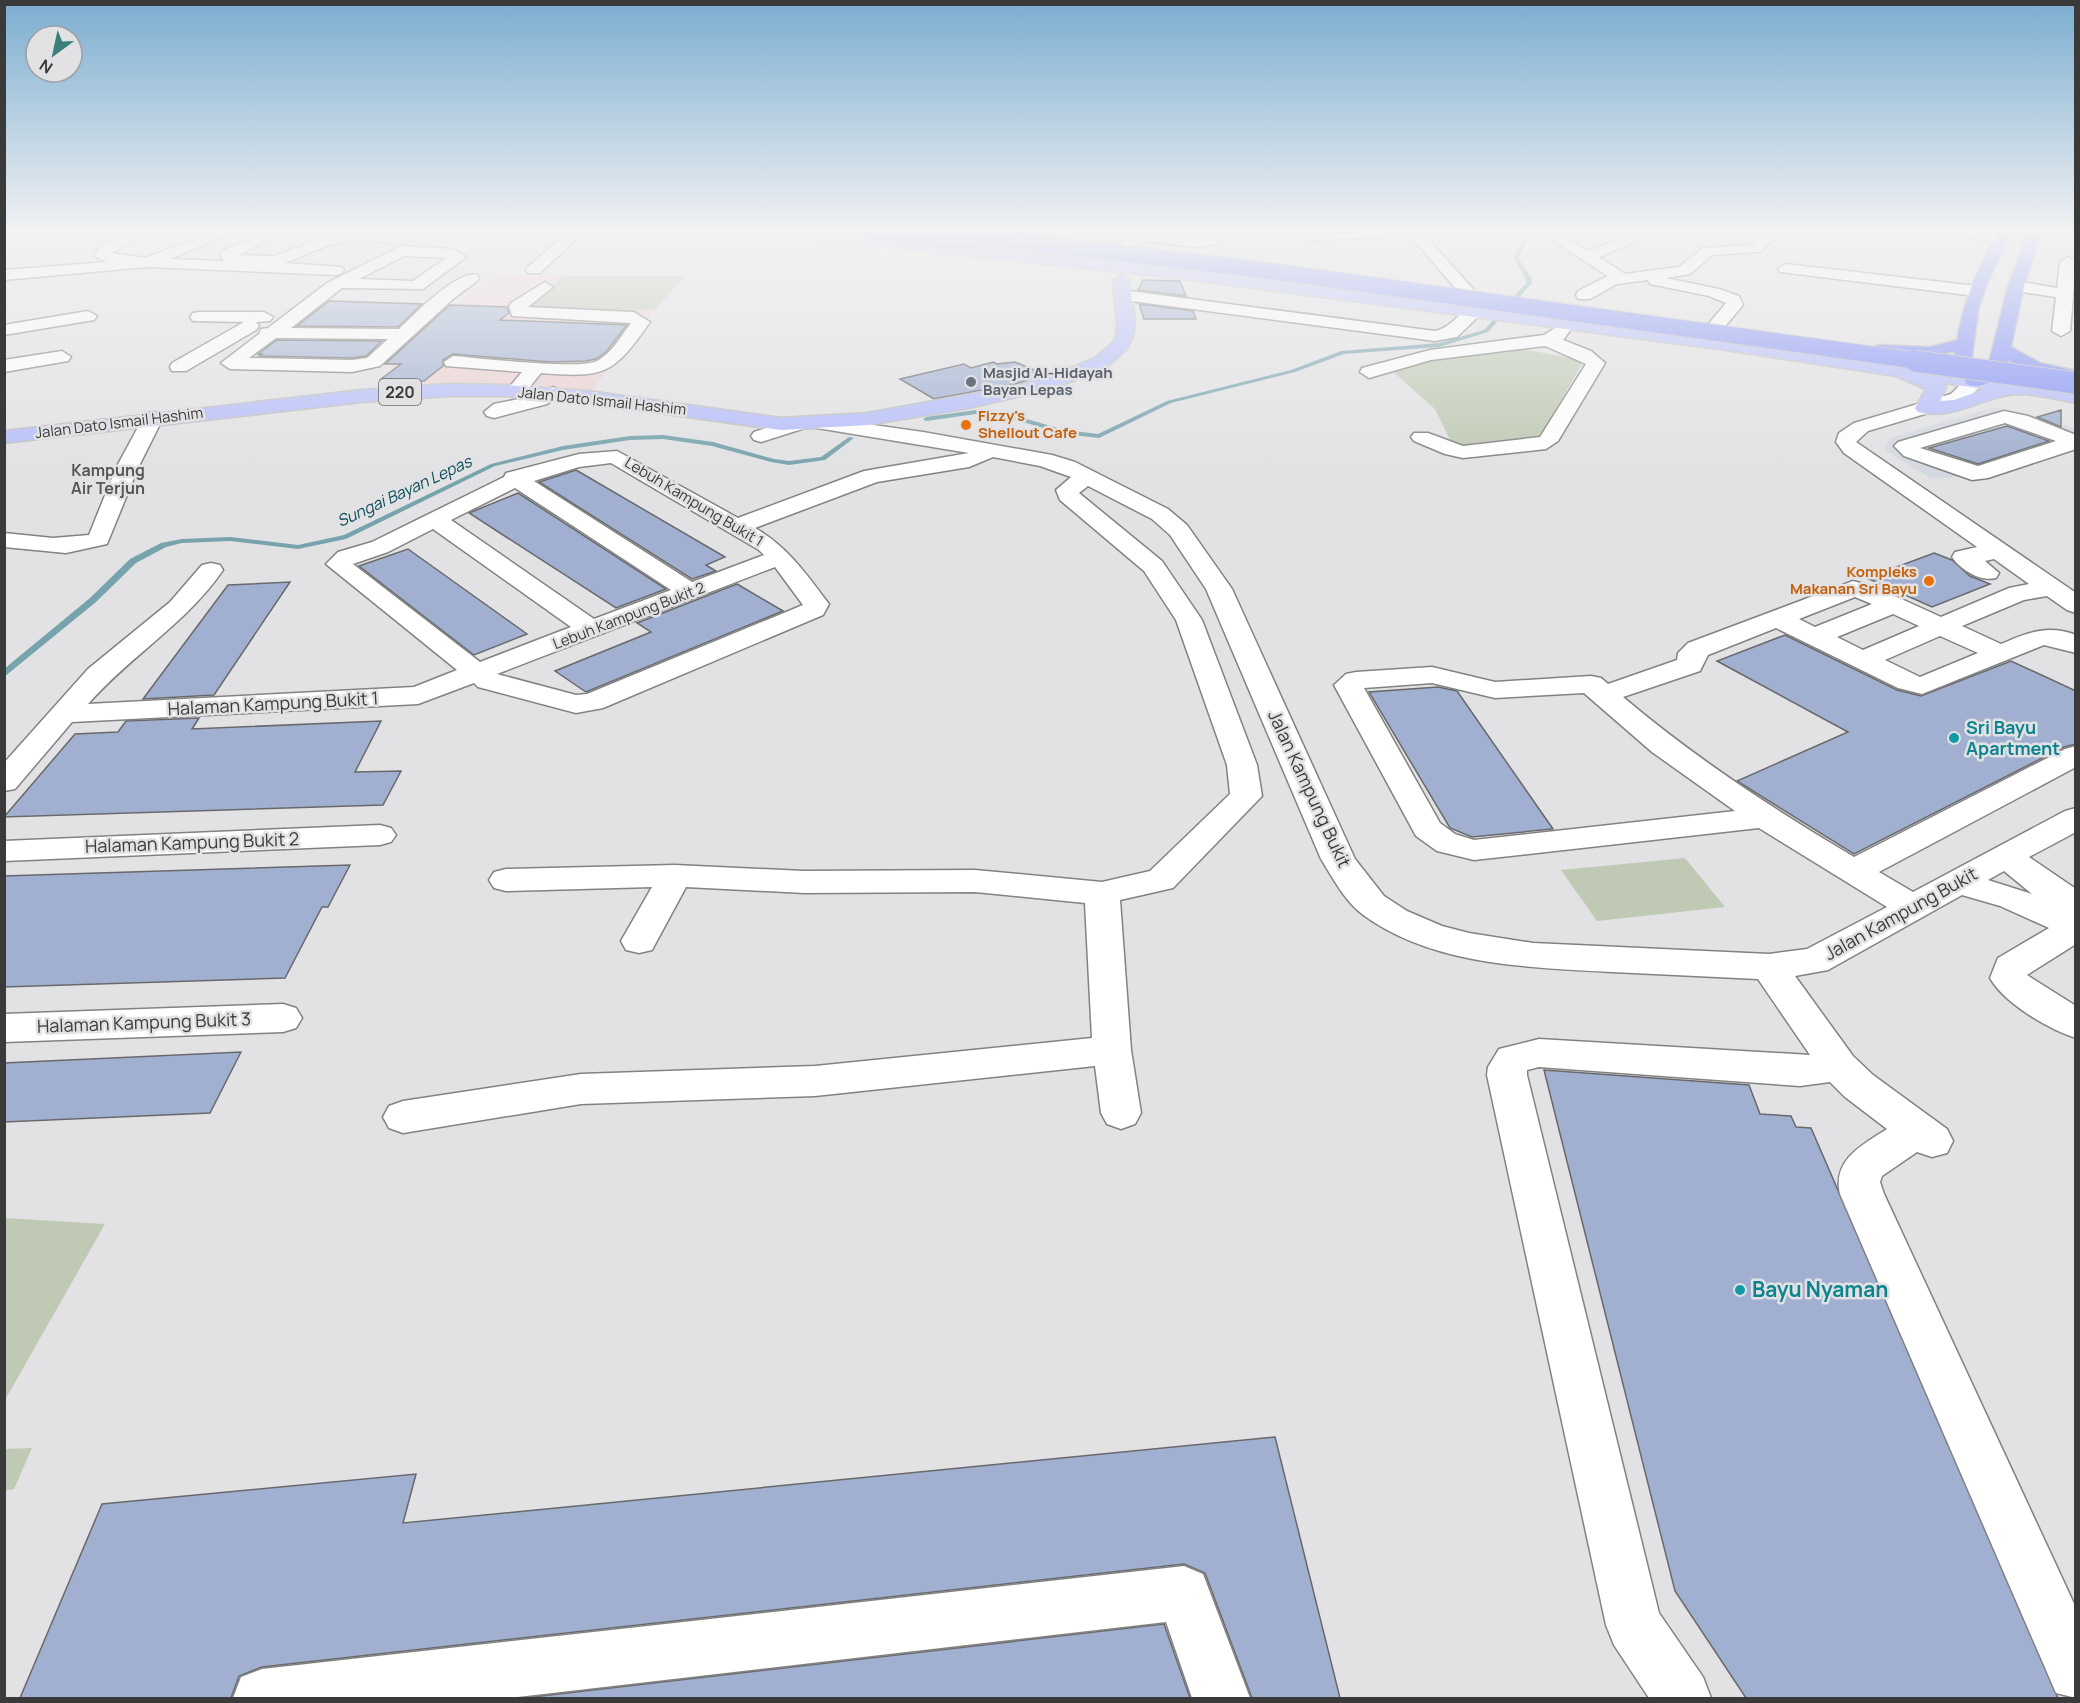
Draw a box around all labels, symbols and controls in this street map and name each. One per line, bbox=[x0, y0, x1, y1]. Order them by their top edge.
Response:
north arrow bbox=[24, 24, 84, 84]
text: N bbox=[35, 54, 57, 79]
place label: Masjid Al-Hidayah Bayan Lepas bbox=[983, 362, 1113, 400]
marker: Masjid Al-Hidayah Bayan Lepas bbox=[964, 375, 978, 389]
road number: 220 bbox=[379, 379, 421, 405]
street label: Jalan Dato Ismail Hashim bbox=[517, 381, 687, 420]
street label: Jalan Dato Ismail Hashim bbox=[34, 402, 204, 443]
place label: Fizzy's Shellout Cafe bbox=[978, 405, 1077, 443]
marker: Fizzy's Shellout Cafe bbox=[959, 418, 973, 432]
water label: Sungai Bayan Lepas bbox=[333, 449, 476, 532]
street label: Lebuh Kampung Bukit 1 bbox=[621, 452, 768, 551]
district label: Kampung Air Terjun bbox=[71, 459, 145, 499]
place label: Kompleks Makanan Sri Bayu bbox=[1790, 561, 1917, 599]
marker: Kompleks Makanan Sri Bayu bbox=[1922, 574, 1936, 588]
street label: Lebuh Kampung Bukit 2 bbox=[550, 577, 708, 654]
street label: Halaman Kampung Bukit 1 bbox=[167, 685, 379, 721]
street label: Jalan Kampung Bukit bbox=[1263, 706, 1357, 871]
place label: Sri Bayu Apartment bbox=[1966, 715, 2060, 760]
marker: Sri Bayu Apartment bbox=[1947, 731, 1961, 745]
street label: Halaman Kampung Bukit 2 bbox=[84, 826, 299, 858]
street label: Jalan Kampung Bukit bbox=[1820, 861, 1981, 965]
street label: Halaman Kampung Bukit 3 bbox=[37, 1006, 251, 1038]
place label: Bayu Nyaman bbox=[1752, 1275, 1888, 1303]
marker: Bayu Nyaman bbox=[1733, 1283, 1747, 1297]

